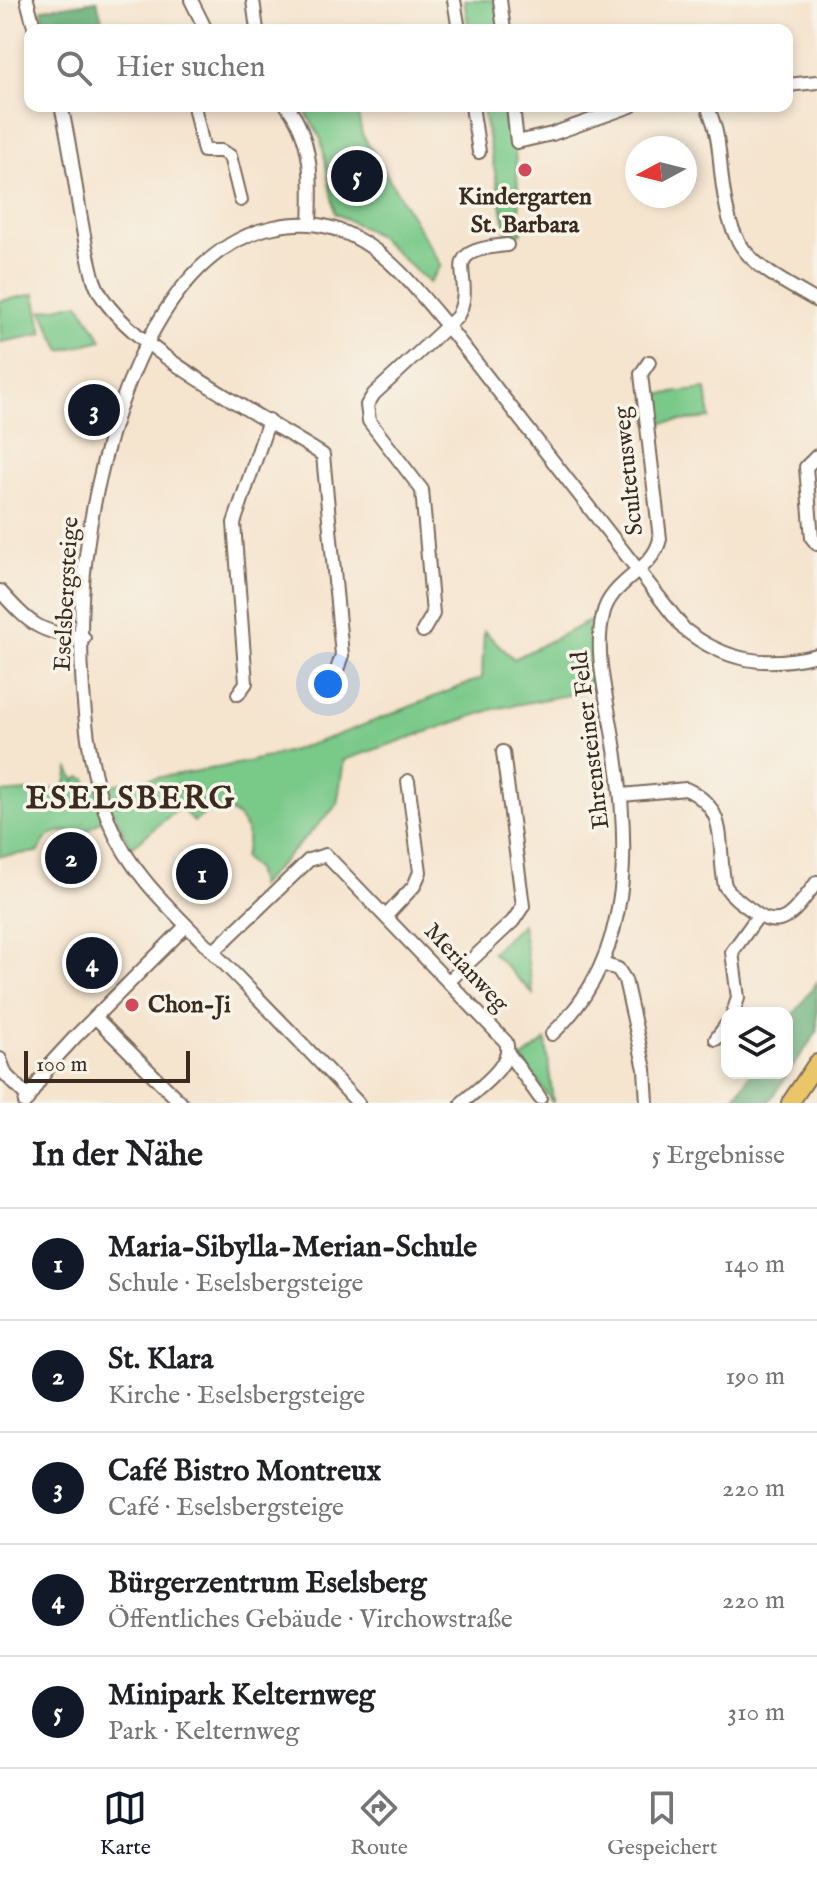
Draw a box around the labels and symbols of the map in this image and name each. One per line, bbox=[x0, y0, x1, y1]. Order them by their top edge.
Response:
north arrow bbox=[625, 136, 697, 208]
pin: 5 bbox=[331, 146, 383, 206]
marker: Kindergarten St. Barbara bbox=[516, 161, 534, 179]
place label: Kindergarten St. Barbara bbox=[458, 182, 592, 241]
pin: 3 bbox=[68, 380, 120, 440]
street label: Scultetusweg bbox=[607, 404, 651, 537]
street label: Eselsbergsteige bbox=[47, 516, 87, 672]
street label: Ehrensteiner Feld bbox=[565, 649, 617, 831]
your location bbox=[308, 664, 348, 704]
district label: ESELSBERG bbox=[26, 779, 236, 820]
pin: 2 bbox=[45, 828, 97, 888]
pin: 1 bbox=[176, 844, 228, 904]
street label: Merianweg bbox=[417, 917, 516, 1020]
pin: 4 bbox=[66, 933, 118, 993]
place label: Chon-Ji bbox=[148, 990, 231, 1021]
marker: Chon-Ji bbox=[123, 996, 141, 1014]
scale bar bbox=[24, 1047, 190, 1083]

